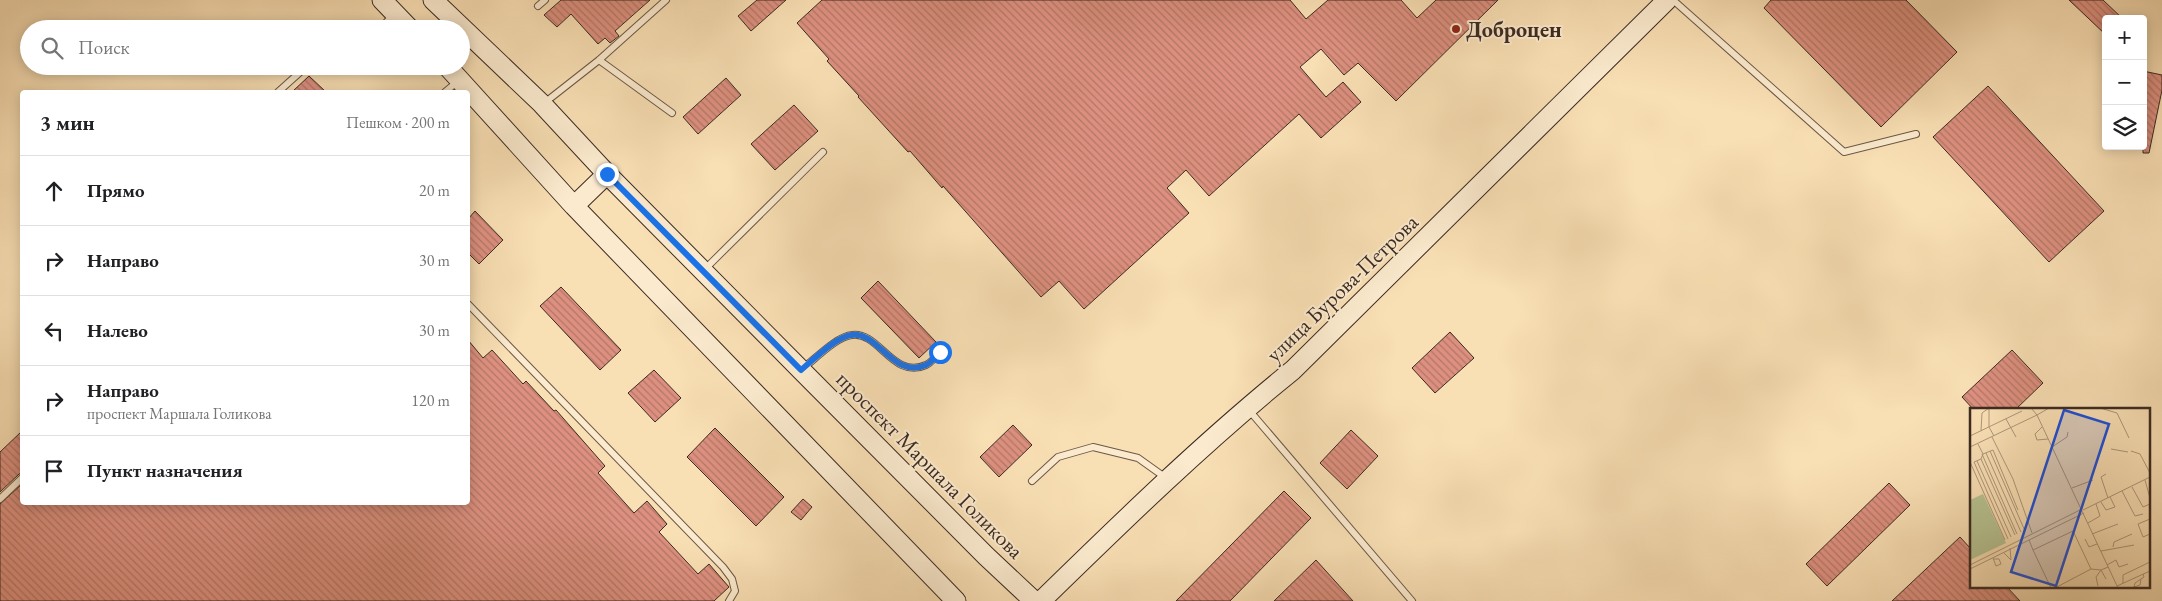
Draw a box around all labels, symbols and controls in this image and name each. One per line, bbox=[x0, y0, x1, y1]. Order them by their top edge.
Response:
place label: Доброцен bbox=[1466, 15, 1562, 44]
map controls bbox=[2102, 15, 2147, 150]
button: + bbox=[2102, 15, 2147, 60]
search box bbox=[20, 20, 470, 75]
marker: Доброцен bbox=[1450, 23, 1462, 35]
icon: search bbox=[38, 34, 66, 62]
text: Поиск bbox=[78, 35, 130, 60]
button: − bbox=[2102, 60, 2147, 105]
button: layers bbox=[2102, 105, 2147, 150]
text: 3 мин bbox=[40, 109, 95, 136]
text: Пешком · 200 m bbox=[346, 112, 450, 133]
route end bbox=[596, 163, 619, 186]
icon: ahead bbox=[40, 177, 68, 205]
text: Прямо bbox=[87, 178, 145, 203]
text: 20 m bbox=[419, 180, 450, 201]
street label: улица Бурова-Петрова bbox=[1260, 208, 1425, 368]
icon: right bbox=[40, 247, 68, 275]
text: Направо bbox=[87, 248, 159, 273]
text: 30 m bbox=[419, 250, 450, 271]
icon: left bbox=[40, 317, 68, 345]
text: Налево bbox=[87, 318, 148, 343]
text: 30 m bbox=[419, 320, 450, 341]
route start bbox=[929, 341, 952, 364]
street label: проспект Маршала Голикова bbox=[830, 365, 1030, 565]
text: Направо bbox=[87, 378, 159, 403]
icon: right bbox=[40, 387, 68, 415]
text: 120 m bbox=[411, 390, 450, 411]
text: проспект Маршала Голикова bbox=[87, 403, 272, 424]
inset map bbox=[1970, 408, 2150, 588]
icon: arrive bbox=[40, 457, 68, 485]
text: Пункт назначения bbox=[87, 458, 243, 483]

